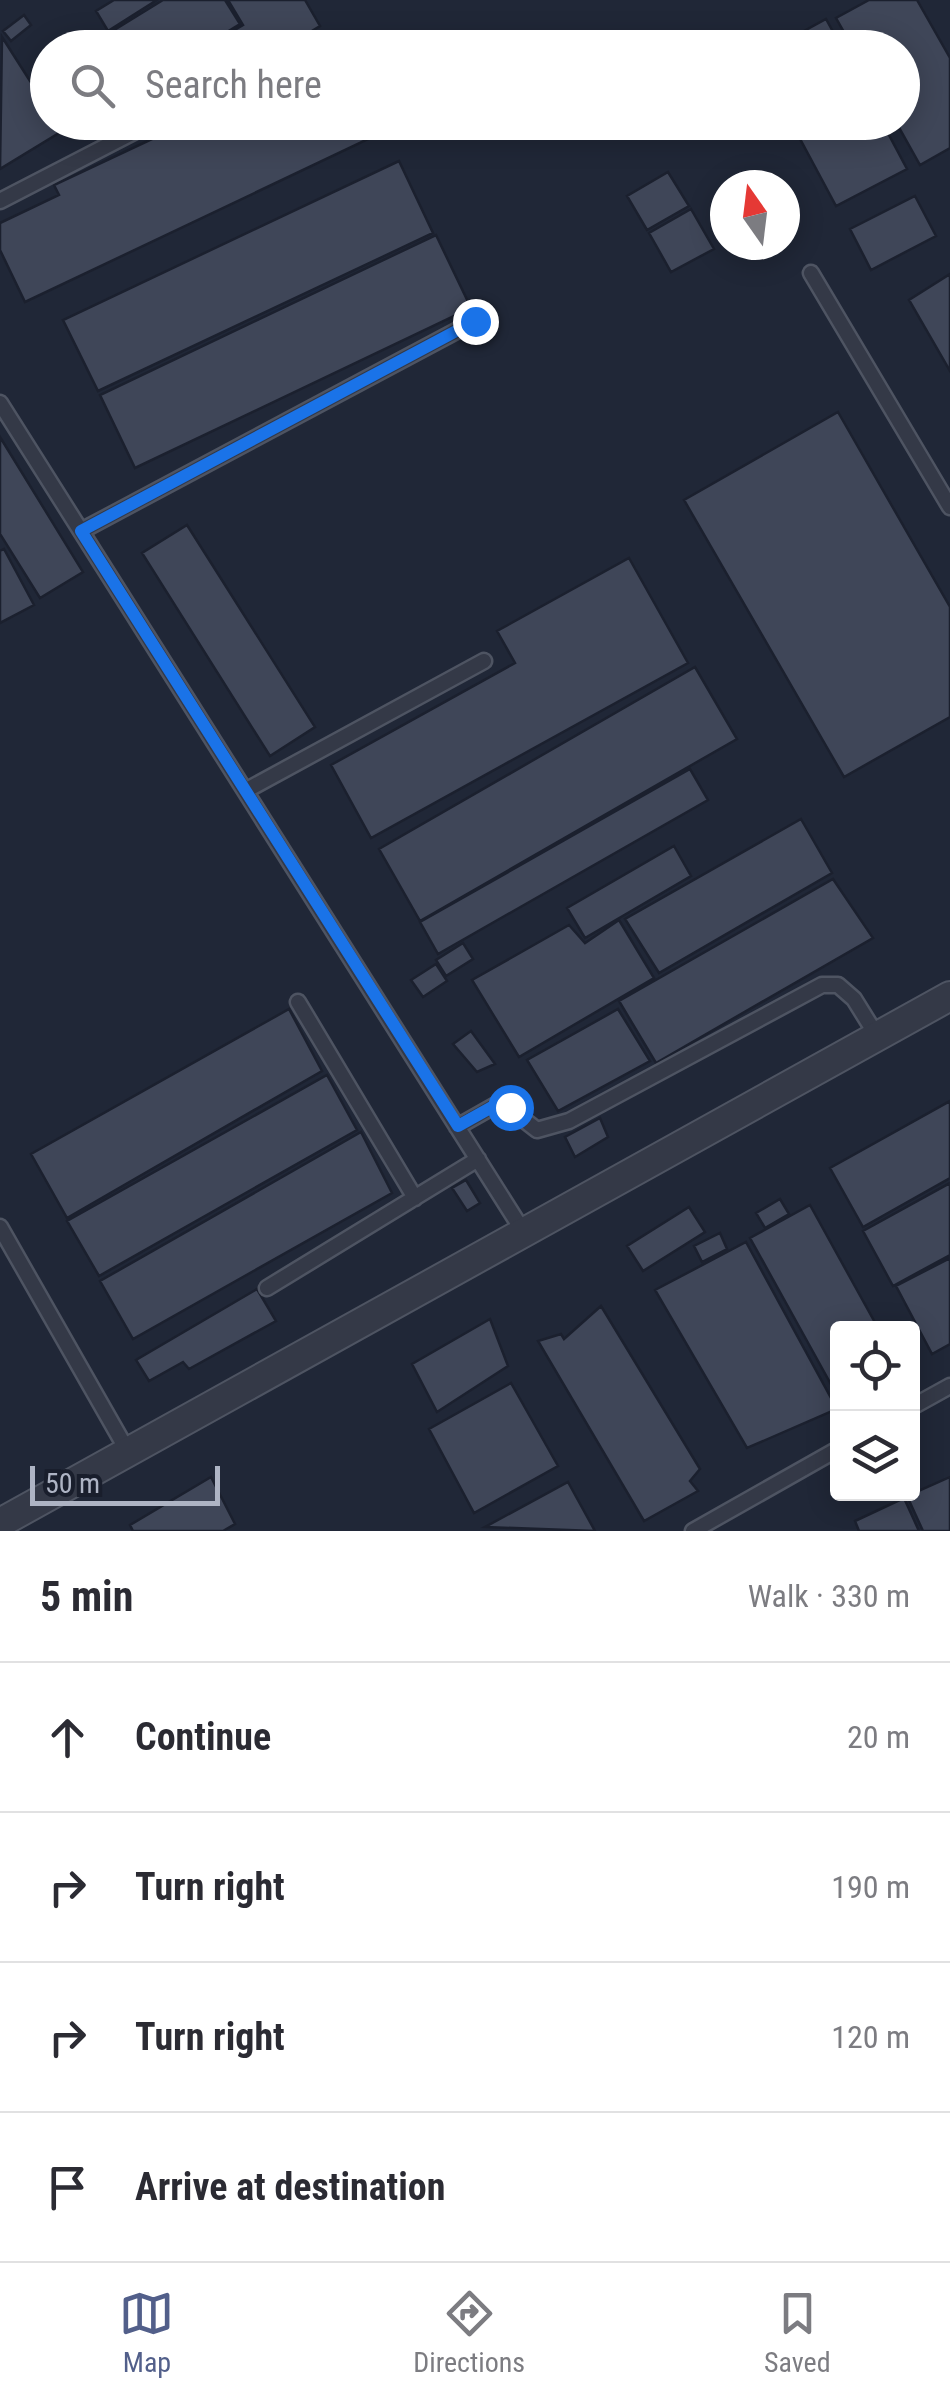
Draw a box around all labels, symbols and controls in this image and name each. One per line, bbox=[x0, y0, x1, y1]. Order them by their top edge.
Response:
search box bbox=[30, 30, 920, 140]
icon: search bbox=[65, 58, 120, 113]
text: Search here bbox=[145, 63, 322, 107]
north arrow bbox=[710, 170, 800, 260]
route end bbox=[453, 299, 499, 345]
route start bbox=[488, 1085, 534, 1131]
map controls bbox=[830, 1321, 920, 1501]
button: locate bbox=[830, 1321, 920, 1411]
button: layers bbox=[830, 1411, 920, 1501]
scale bar bbox=[30, 1461, 220, 1506]
text: 50 m bbox=[45, 1467, 100, 1500]
text: 5 min bbox=[40, 1572, 133, 1621]
text: Walk · 330 m bbox=[748, 1577, 910, 1615]
icon: ahead bbox=[40, 1710, 95, 1765]
text: Continue bbox=[135, 1715, 271, 1759]
text: 20 m bbox=[847, 1718, 910, 1756]
icon: right bbox=[40, 1860, 95, 1915]
text: Turn right bbox=[135, 1865, 285, 1909]
text: 190 m bbox=[831, 1868, 910, 1906]
icon: right bbox=[40, 2010, 95, 2065]
text: Turn right bbox=[135, 2015, 285, 2059]
text: 120 m bbox=[831, 2018, 910, 2056]
icon: arrive bbox=[40, 2160, 95, 2215]
text: Arrive at destination bbox=[135, 2165, 445, 2209]
tab: Map bbox=[119, 2286, 174, 2379]
tab: Directions bbox=[413, 2286, 525, 2379]
tab: Saved bbox=[764, 2286, 831, 2379]

